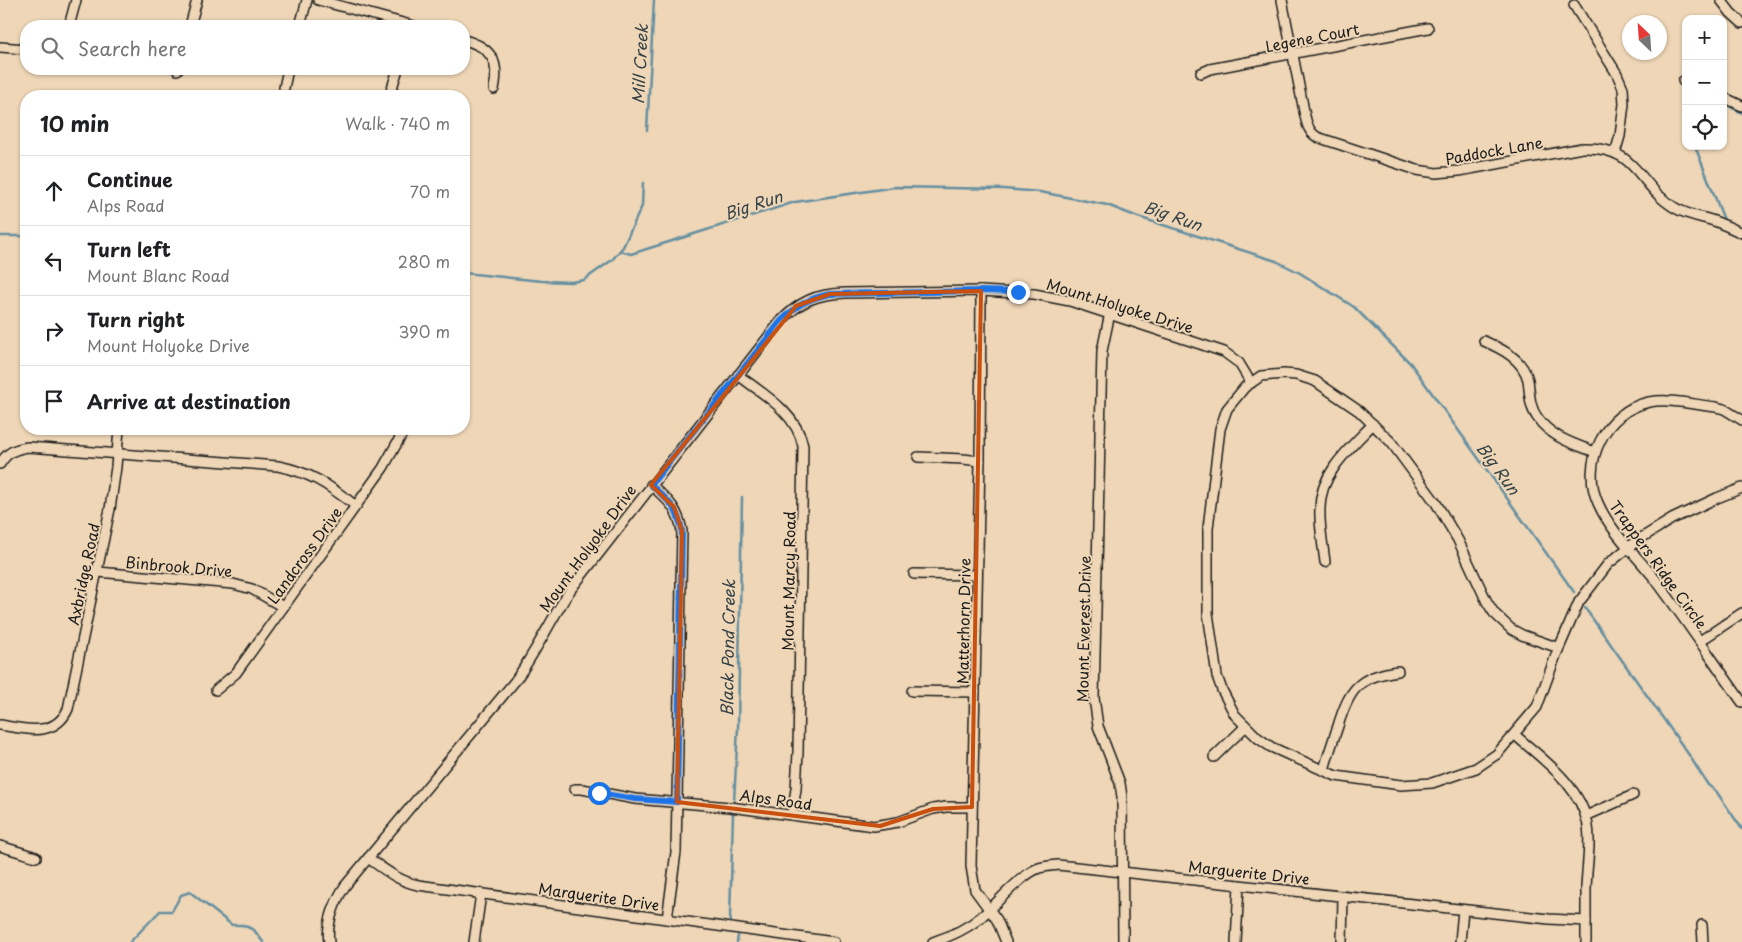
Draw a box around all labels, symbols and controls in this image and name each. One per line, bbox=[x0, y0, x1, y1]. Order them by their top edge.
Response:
north arrow bbox=[1622, 15, 1667, 60]
map controls bbox=[1682, 15, 1727, 150]
button: + bbox=[1682, 15, 1727, 60]
street label: Legene Court bbox=[1263, 17, 1361, 57]
search box bbox=[20, 20, 470, 75]
water label: Mill Creek bbox=[625, 22, 653, 105]
icon: search bbox=[38, 34, 66, 62]
text: Search here bbox=[78, 34, 187, 62]
button: − bbox=[1682, 60, 1727, 105]
button: locate bbox=[1682, 105, 1727, 150]
text: 10 min bbox=[40, 107, 110, 139]
text: Walk · 740 m bbox=[345, 111, 450, 135]
street label: Paddock Lane bbox=[1443, 130, 1545, 170]
text: Continue bbox=[87, 165, 173, 193]
icon: ahead bbox=[40, 177, 68, 205]
text: 70 m bbox=[410, 179, 450, 203]
water label: Big Run bbox=[721, 183, 786, 225]
text: Alps Road bbox=[87, 193, 165, 217]
water label: Big Run bbox=[1141, 194, 1206, 237]
text: Turn left bbox=[87, 235, 171, 263]
icon: left bbox=[40, 247, 68, 275]
text: 280 m bbox=[398, 249, 450, 273]
text: Mount Blanc Road bbox=[87, 263, 230, 287]
street label: Mount Holyoke Drive bbox=[1044, 272, 1196, 338]
route end bbox=[1007, 281, 1030, 304]
text: Turn right bbox=[87, 305, 185, 333]
icon: right bbox=[40, 317, 68, 345]
text: 390 m bbox=[399, 319, 450, 343]
text: Mount Holyoke Drive bbox=[87, 333, 250, 357]
icon: arrive bbox=[40, 387, 68, 415]
text: Arrive at destination bbox=[87, 387, 291, 415]
water label: Big Run bbox=[1472, 437, 1527, 500]
street label: Mount Holyoke Drive bbox=[533, 479, 641, 616]
street label: Trappers Ridge Circle bbox=[1605, 495, 1713, 633]
street label: Landcross Drive bbox=[261, 502, 347, 608]
street label: Mount Marcy Road bbox=[775, 511, 801, 651]
street label: Axbridge Road bbox=[61, 521, 105, 627]
street label: Binbrook Drive bbox=[125, 550, 233, 582]
street label: Mount Everest Drive bbox=[1070, 555, 1096, 702]
street label: Matterhorn Drive bbox=[950, 558, 976, 684]
water label: Black Pond Creek bbox=[714, 578, 740, 717]
route start bbox=[588, 782, 611, 805]
street label: Alps Road bbox=[738, 783, 814, 815]
street label: Marguerite Drive bbox=[1187, 854, 1311, 890]
street label: Marguerite Drive bbox=[537, 876, 661, 916]

